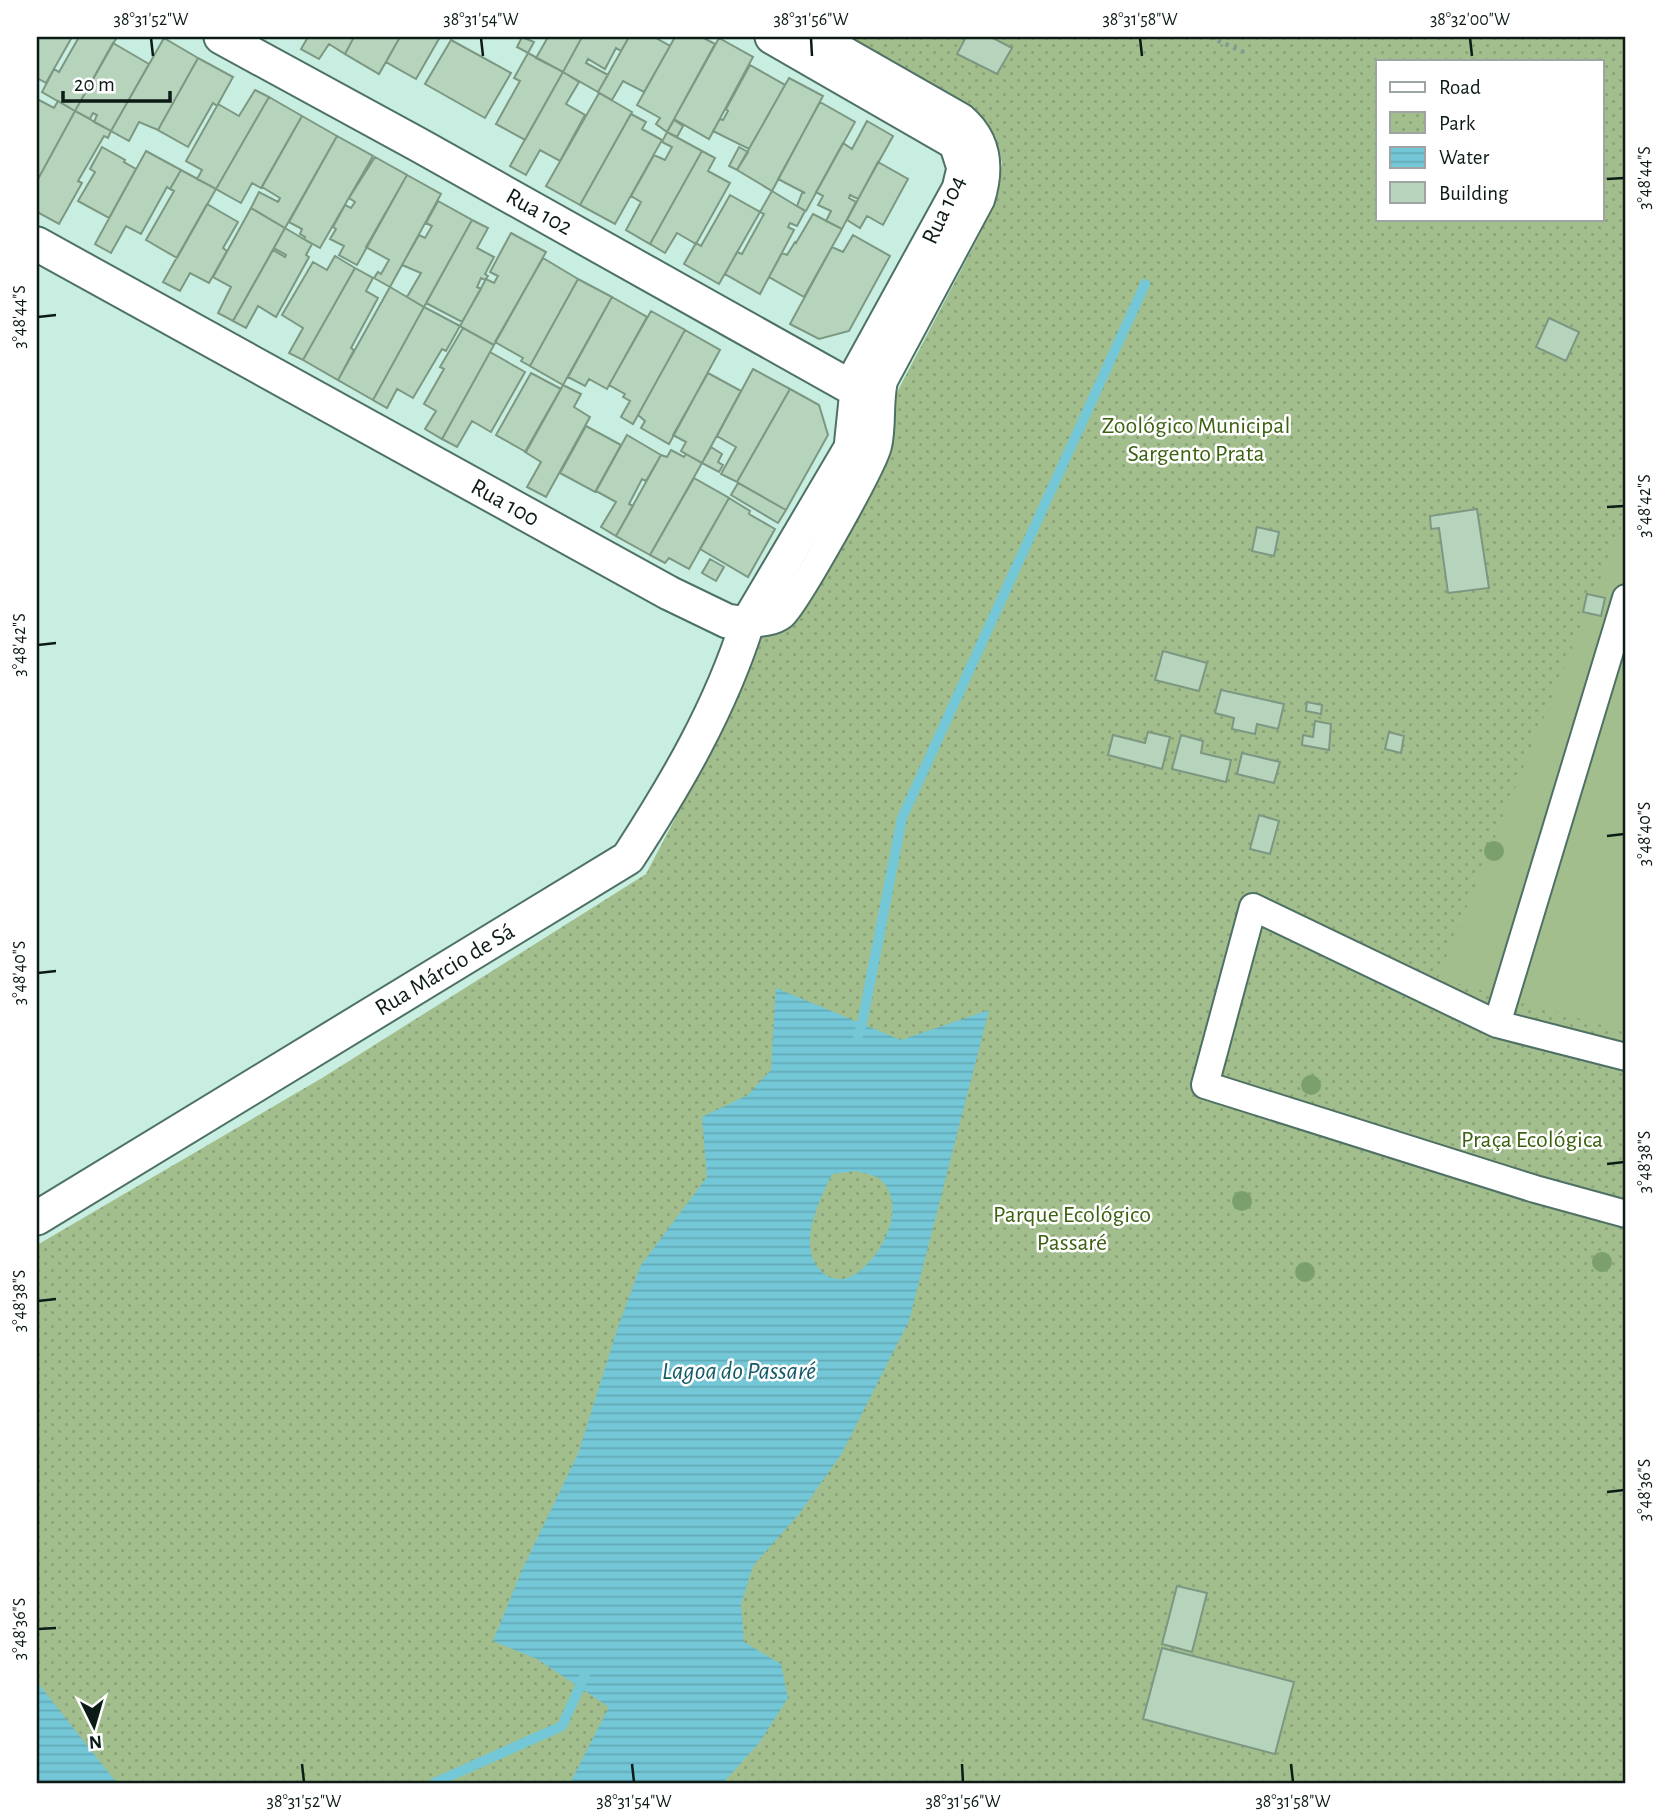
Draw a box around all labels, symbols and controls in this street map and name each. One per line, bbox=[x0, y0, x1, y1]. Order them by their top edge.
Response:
text: 38°31'52"W bbox=[114, 11, 188, 29]
text: 38°31'54"W bbox=[443, 11, 519, 29]
text: 38°31'56"W bbox=[773, 11, 849, 29]
text: 38°31'58"W bbox=[1102, 11, 1178, 29]
text: 38°32'00"W bbox=[1430, 11, 1510, 29]
scale bar bbox=[63, 60, 170, 104]
legend bbox=[1376, 60, 1604, 220]
text: 20 m bbox=[74, 74, 115, 95]
text: Road bbox=[1439, 77, 1481, 98]
text: Park bbox=[1439, 113, 1476, 134]
text: 3°48'44"S bbox=[1636, 146, 1654, 210]
text: Water bbox=[1439, 147, 1489, 168]
street label: Rua 104 bbox=[918, 172, 970, 248]
text: Building bbox=[1439, 183, 1509, 204]
street label: Rua 102 bbox=[502, 184, 576, 240]
text: 3°48'44"S bbox=[11, 285, 29, 349]
park label: Zoológico Municipal Sargento Prata bbox=[1102, 414, 1290, 466]
text: 3°48'42"S bbox=[1636, 474, 1654, 538]
street label: Rua 100 bbox=[467, 475, 543, 531]
text: 3°48'42"S bbox=[11, 613, 29, 677]
text: 3°48'40"S bbox=[1636, 802, 1654, 866]
street label: Rua Márcio de Sá bbox=[371, 919, 519, 1021]
text: 3°48'40"S bbox=[11, 941, 29, 1005]
park label: Praça Ecológica bbox=[1461, 1128, 1603, 1152]
text: 3°48'38"S bbox=[1636, 1131, 1654, 1193]
park label: Parque Ecológico Passaré bbox=[993, 1203, 1151, 1255]
text: 3°48'38"S bbox=[11, 1270, 29, 1332]
water label: Lagoa do Passaré bbox=[662, 1358, 816, 1384]
text: 3°48'36"S bbox=[1636, 1459, 1654, 1521]
text: 3°48'36"S bbox=[11, 1598, 29, 1660]
north arrow bbox=[60, 1690, 130, 1760]
text: N bbox=[88, 1731, 103, 1751]
text: 38°31'52"W bbox=[267, 1793, 341, 1811]
text: 38°31'54"W bbox=[596, 1793, 672, 1811]
text: 38°31'56"W bbox=[925, 1793, 1001, 1811]
text: 38°31'58"W bbox=[1255, 1793, 1331, 1811]

